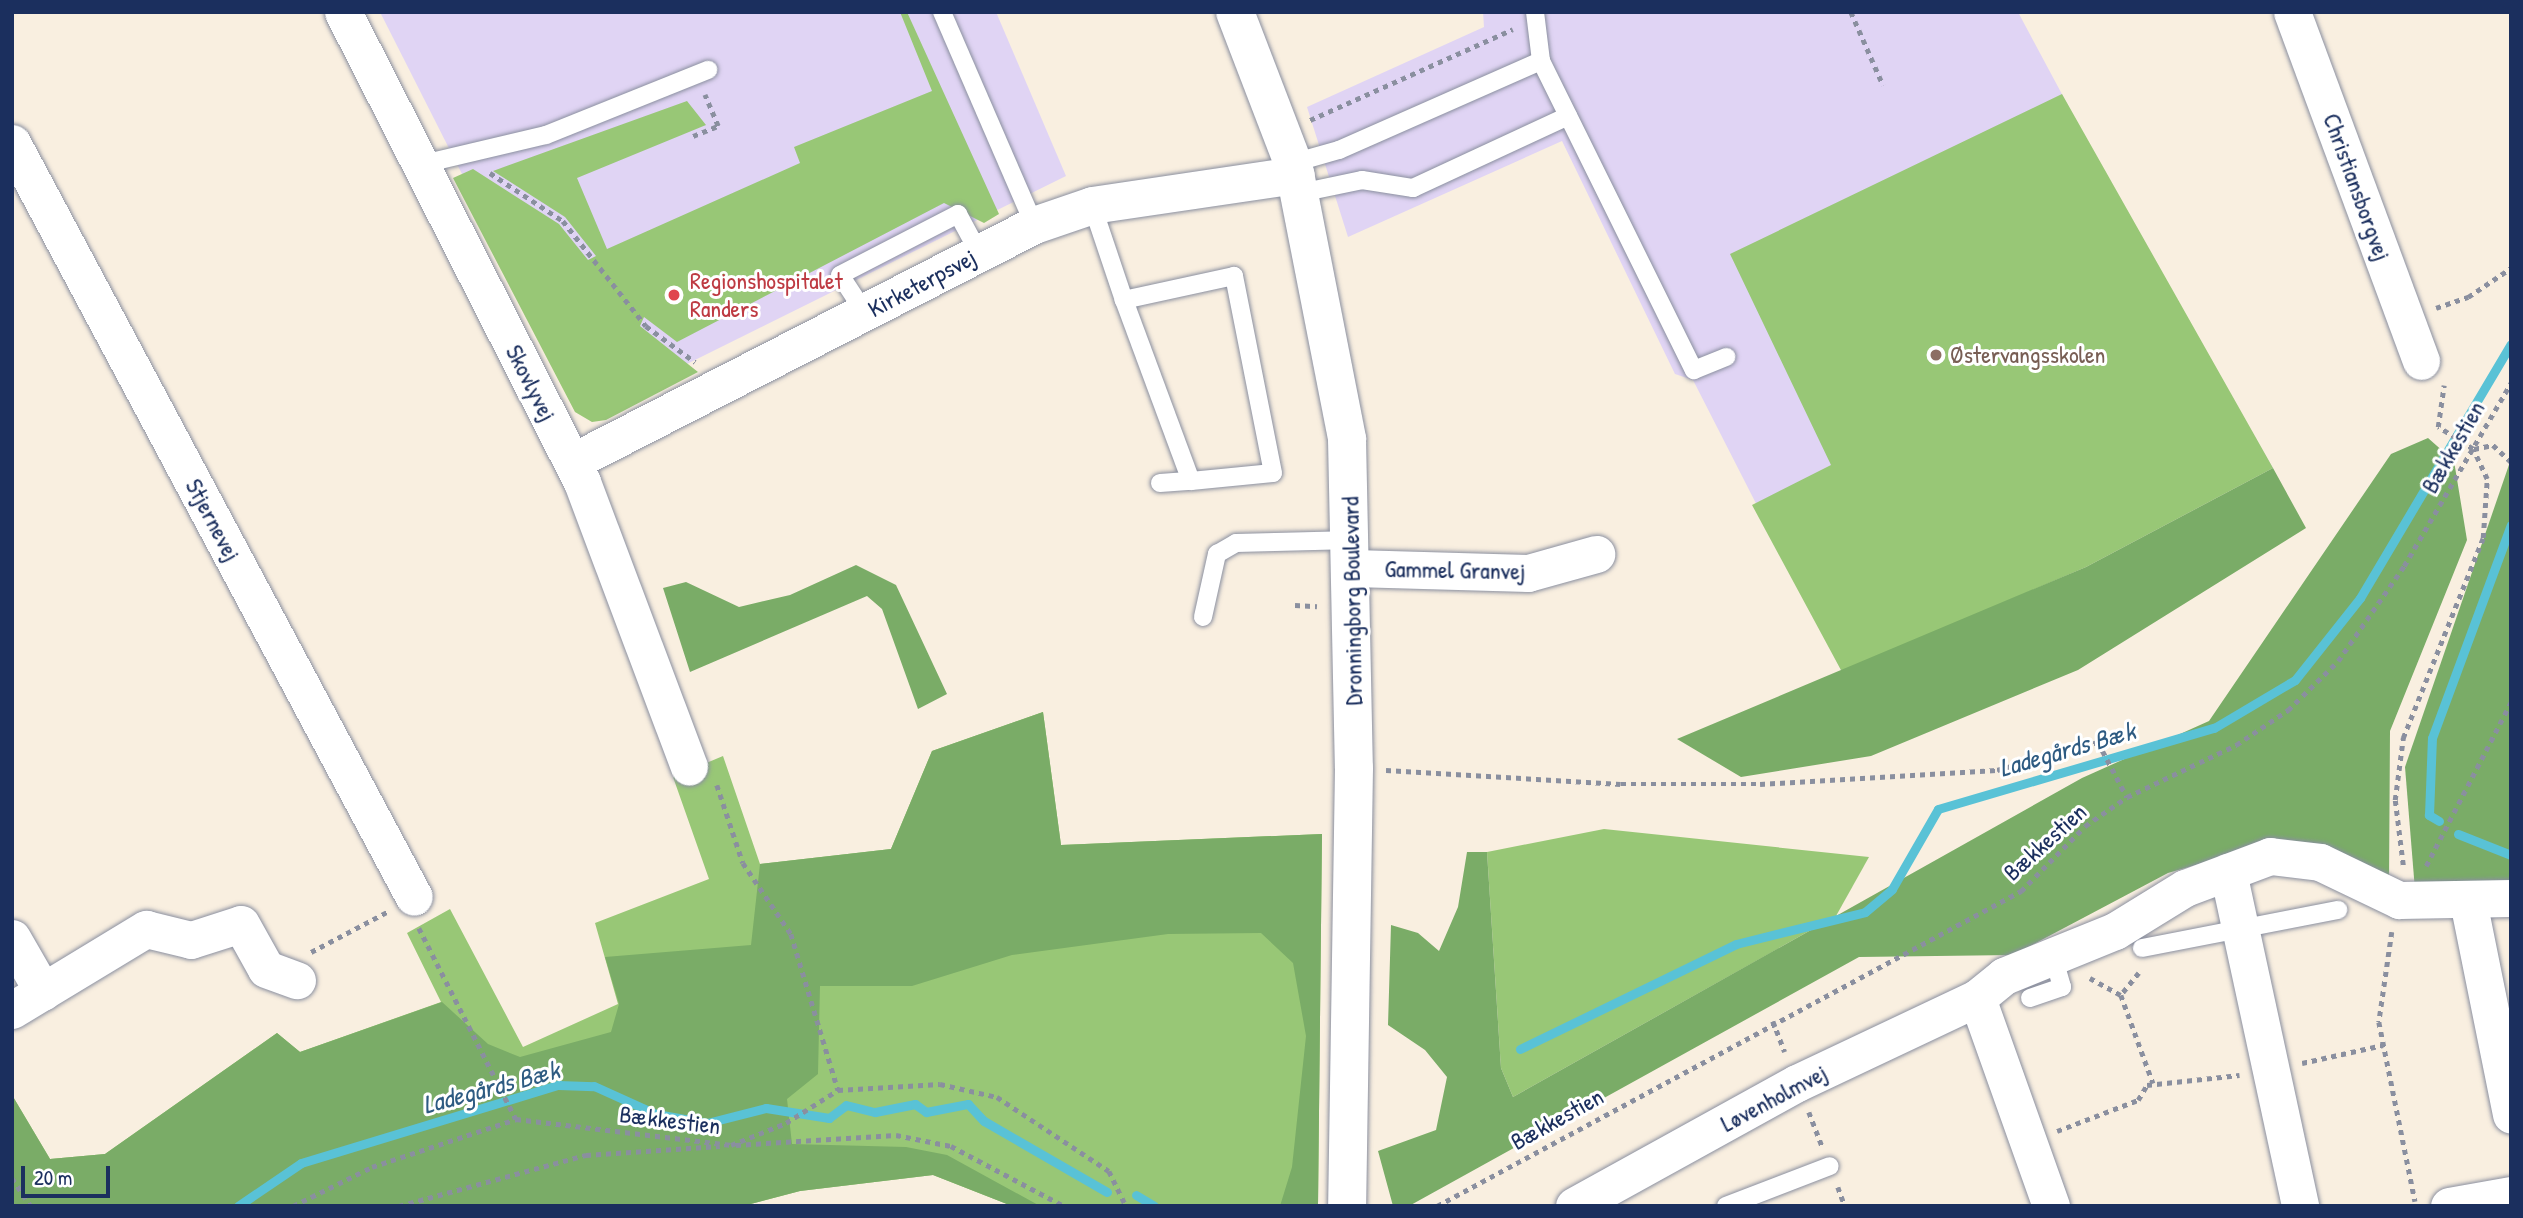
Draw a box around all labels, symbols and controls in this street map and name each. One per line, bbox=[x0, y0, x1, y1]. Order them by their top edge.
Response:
street label: Christiansborgvej bbox=[2317, 109, 2397, 265]
street label: Kirketerpsvej bbox=[863, 243, 981, 323]
place label: Regionshospitalet Randers bbox=[690, 267, 843, 323]
marker: Regionshospitalet Randers bbox=[664, 285, 684, 305]
street label: Skovlyvej bbox=[500, 340, 562, 426]
place label: Østervangsskolen bbox=[1950, 341, 2105, 369]
marker: Østervangsskolen bbox=[1928, 347, 1944, 363]
street label: Bækkestien bbox=[2415, 396, 2491, 498]
street label: Stjernevej bbox=[179, 474, 247, 566]
street label: Dronningborg Boulevard bbox=[1336, 496, 1368, 706]
street label: Gammel Granvej bbox=[1384, 554, 1526, 586]
water label: Ladegårds Bæk bbox=[1995, 715, 2139, 783]
street label: Bækkestien bbox=[1998, 797, 2092, 887]
water label: Ladegårds Bæk bbox=[419, 1054, 563, 1120]
street label: Løvenholmvej bbox=[1716, 1058, 1832, 1138]
street label: Bækkestien bbox=[1506, 1082, 1608, 1156]
street label: Bækkestien bbox=[618, 1100, 722, 1140]
scale bar bbox=[24, 1152, 114, 1196]
text: 20 m bbox=[34, 1163, 72, 1192]

